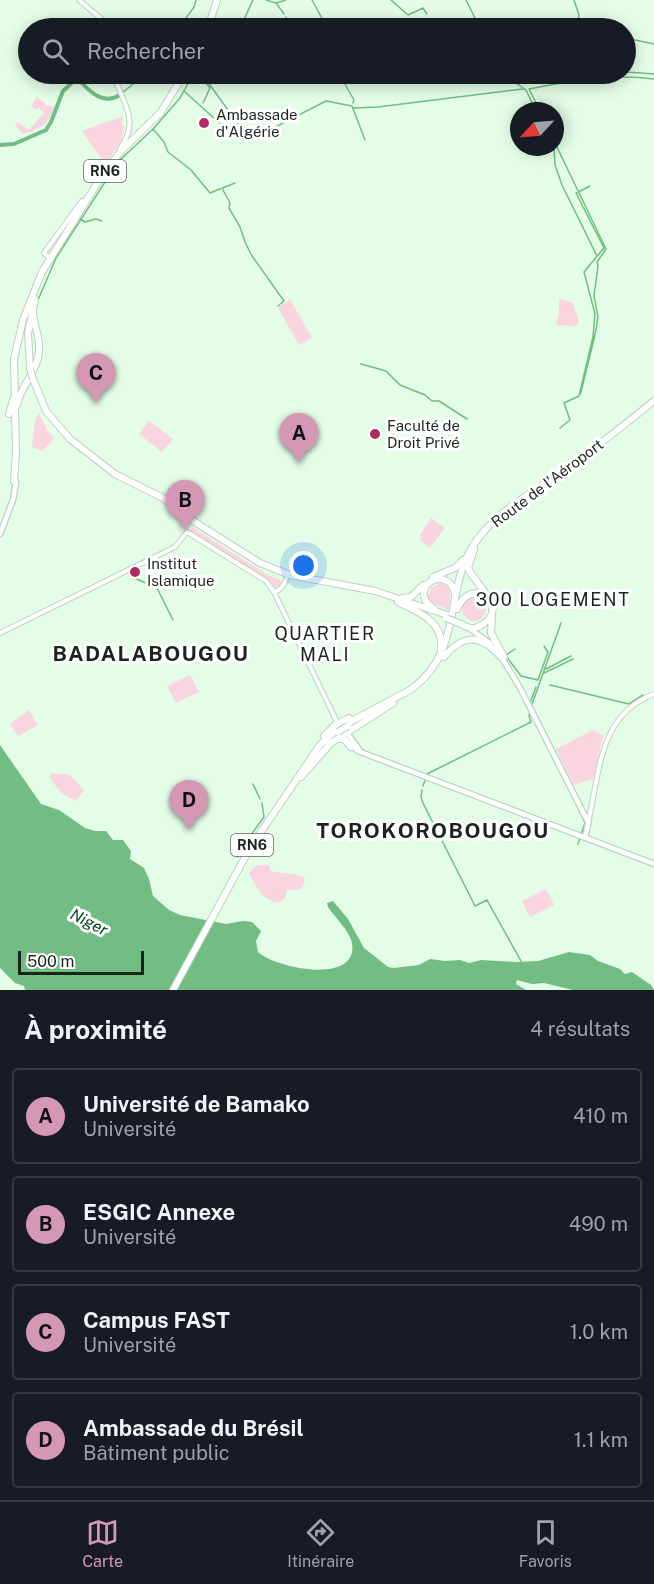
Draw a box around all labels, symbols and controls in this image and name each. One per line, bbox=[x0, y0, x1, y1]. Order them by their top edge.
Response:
search box bbox=[18, 18, 636, 84]
icon: search bbox=[39, 35, 72, 68]
text: Rechercher bbox=[87, 38, 205, 64]
north arrow bbox=[510, 102, 564, 156]
place label: Ambassade d'Algérie bbox=[216, 106, 298, 140]
marker: Ambassade d'Algérie bbox=[197, 116, 211, 130]
road number: RN6 bbox=[84, 160, 126, 182]
pin: C bbox=[76, 354, 116, 403]
pin: A bbox=[280, 414, 318, 463]
place label: Faculté de Droit Privé bbox=[387, 417, 460, 451]
marker: Faculté de Droit Privé bbox=[368, 427, 382, 441]
street label: Route de l'Aéroport bbox=[488, 435, 606, 530]
pin: B bbox=[166, 480, 204, 530]
your location bbox=[289, 551, 318, 580]
place label: Institut Islamique bbox=[147, 555, 214, 589]
marker: Institut Islamique bbox=[128, 565, 142, 579]
district label: 300 LOGEMENT bbox=[476, 589, 630, 610]
district label: QUARTIER MALI bbox=[274, 623, 376, 665]
district label: BADALABOUGOU bbox=[52, 641, 250, 666]
pin: D bbox=[170, 780, 208, 830]
district label: TOROKOROBOUGOU bbox=[316, 818, 550, 843]
road number: RN6 bbox=[231, 834, 273, 856]
water label: Niger bbox=[67, 905, 112, 940]
scale bar bbox=[18, 948, 144, 976]
text: 500 m bbox=[27, 952, 74, 971]
text: À proximité bbox=[24, 1014, 167, 1045]
text: 4 résultats bbox=[530, 1017, 630, 1041]
text: Université de Bamako bbox=[83, 1091, 310, 1117]
text: A bbox=[38, 1104, 53, 1128]
text: 410 m bbox=[573, 1104, 628, 1128]
text: Université bbox=[83, 1117, 176, 1141]
text: ESGIC Annexe bbox=[83, 1199, 235, 1225]
text: B bbox=[39, 1212, 52, 1236]
text: 490 m bbox=[569, 1212, 628, 1236]
text: Université bbox=[83, 1225, 176, 1249]
text: Campus FAST bbox=[83, 1307, 230, 1333]
text: C bbox=[38, 1320, 53, 1344]
text: 1.0 km bbox=[570, 1320, 628, 1344]
text: Université bbox=[83, 1333, 176, 1357]
text: Ambassade du Brésil bbox=[83, 1415, 304, 1441]
text: D bbox=[38, 1428, 53, 1452]
text: 1.1 km bbox=[574, 1428, 628, 1452]
text: Bâtiment public bbox=[83, 1441, 230, 1465]
tab: Carte bbox=[82, 1516, 123, 1571]
tab: Itinéraire bbox=[287, 1516, 354, 1571]
tab: Favoris bbox=[519, 1516, 572, 1571]

